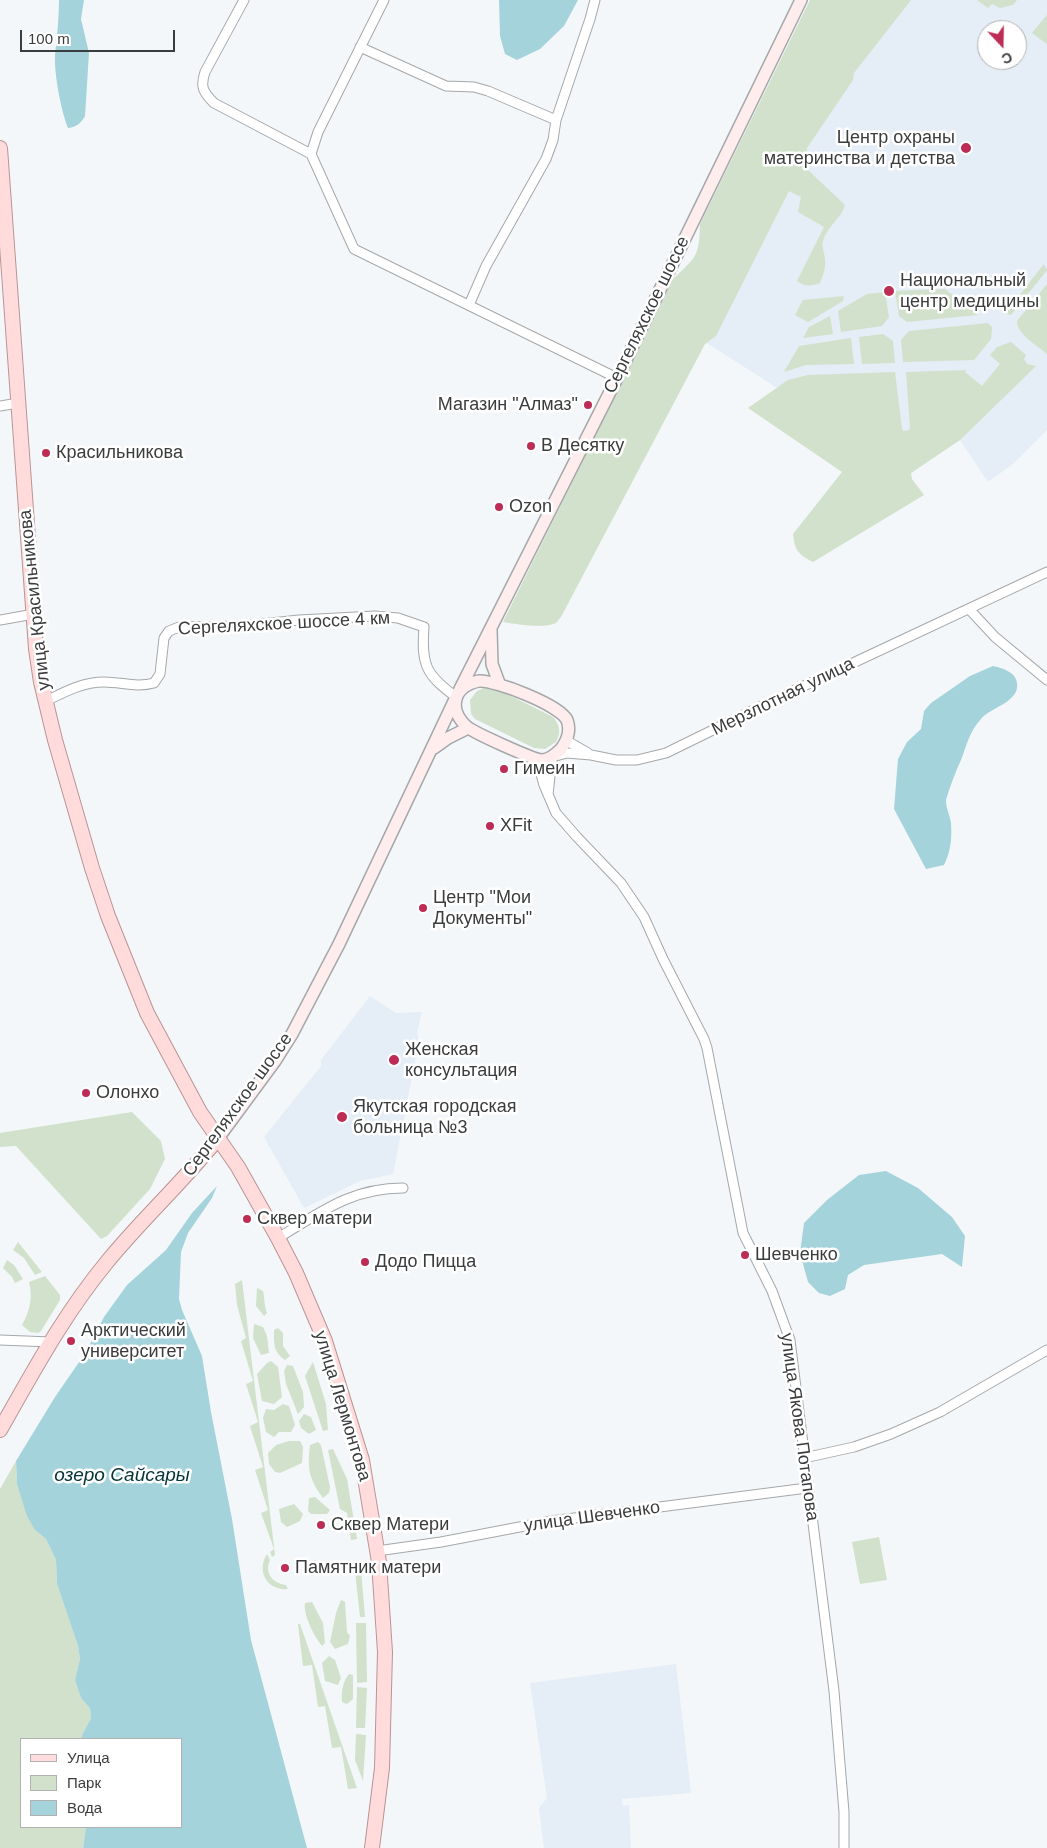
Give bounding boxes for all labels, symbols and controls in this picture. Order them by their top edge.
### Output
scale bar [22,20,178,52]
north arrow [977,20,1027,70]
text: 100 m [28,30,70,47]
text: С [999,49,1015,67]
place label: Центр охраны материнства и детства [764,127,955,170]
marker: Центр охраны материнства и детства [959,141,973,155]
street label: Сергеляхское шоссе [600,233,694,397]
place label: Национальный центр медицины [900,270,1039,312]
marker: Национальный центр медицины [882,284,896,298]
place label: Магазин "Алмаз" [438,394,578,416]
marker: Магазин "Алмаз" [582,399,594,411]
place label: В Десятку [541,435,624,457]
marker: В Десятку [525,440,537,452]
place label: Красильникова [56,442,183,464]
marker: Красильникова [40,447,52,459]
place label: Ozon [509,496,552,518]
marker: Ozon [493,501,505,513]
street label: улица Красильникова [15,509,55,691]
street label: Сергеляхское шоссе 4 км [177,608,391,640]
street label: Мерзлотная улица [708,653,858,741]
place label: Гимеин [514,758,575,780]
marker: Гимеин [498,763,510,775]
place label: XFit [500,815,532,837]
marker: XFit [484,820,496,832]
place label: Центр "Мои Документы" [433,887,532,930]
marker: Центр "Мои Документы" [417,902,429,914]
street label: Сергеляхское шоссе [179,1029,297,1181]
place label: Женская консультация [405,1039,517,1082]
marker: Женская консультация [387,1053,401,1067]
place label: Олонхо [96,1082,159,1104]
marker: Олонхо [80,1087,92,1099]
place label: Якутская городская больница №3 [353,1096,516,1138]
marker: Якутская городская больница №3 [335,1110,349,1124]
place label: Сквер матери [257,1208,372,1230]
marker: Сквер матери [241,1213,253,1225]
place label: Шевченко [755,1244,838,1266]
marker: Шевченко [739,1249,751,1261]
place label: Додо Пицца [375,1251,476,1273]
marker: Додо Пицца [359,1256,371,1268]
place label: Арктический университет [81,1320,186,1362]
street label: улица Лермонтова [309,1328,375,1484]
street label: улица Якова Потапова [775,1332,823,1522]
marker: Арктический университет [65,1335,77,1347]
water label: озеро Сайсары [54,1465,190,1487]
street label: улица Шевченко [523,1497,661,1537]
place label: Сквер Матери [331,1514,449,1536]
marker: Сквер Матери [315,1519,327,1531]
place label: Памятник матери [295,1557,441,1579]
marker: Памятник матери [279,1562,291,1574]
legend [20,1738,182,1828]
text: Улица [67,1749,110,1766]
text: Парк [67,1774,101,1791]
text: Вода [67,1799,102,1816]

